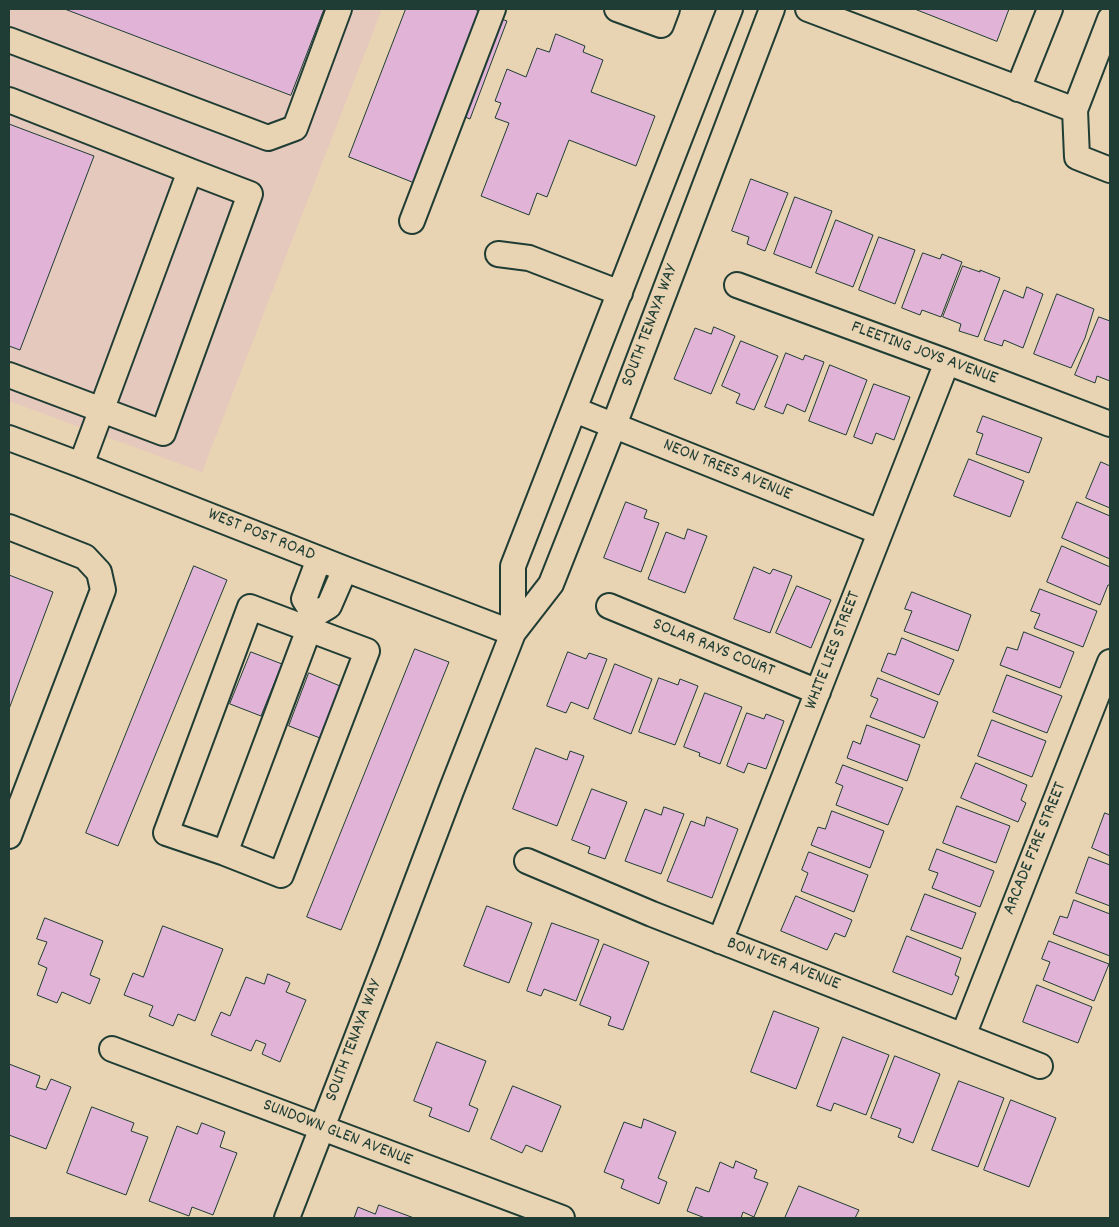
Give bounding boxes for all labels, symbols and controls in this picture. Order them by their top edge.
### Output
street label: SOUTH TENAYA WAY [618,262,684,390]
street label: FLEETING JOYS AVENUE [848,317,1000,391]
street label: NEON TREES AVENUE [659,435,795,507]
street label: WEST POST ROAD [204,505,318,567]
street label: WHITE LIES STREET [801,589,867,713]
street label: SOLAR RAYS COURT [649,615,777,683]
street label: ARCADE FIRE STREET [1000,780,1072,918]
street label: BON IVER AVENUE [723,933,843,997]
street label: SOUTH TENAYA WAY [322,977,388,1105]
street label: SUNDOWN GLEN AVENUE [259,1096,415,1172]

